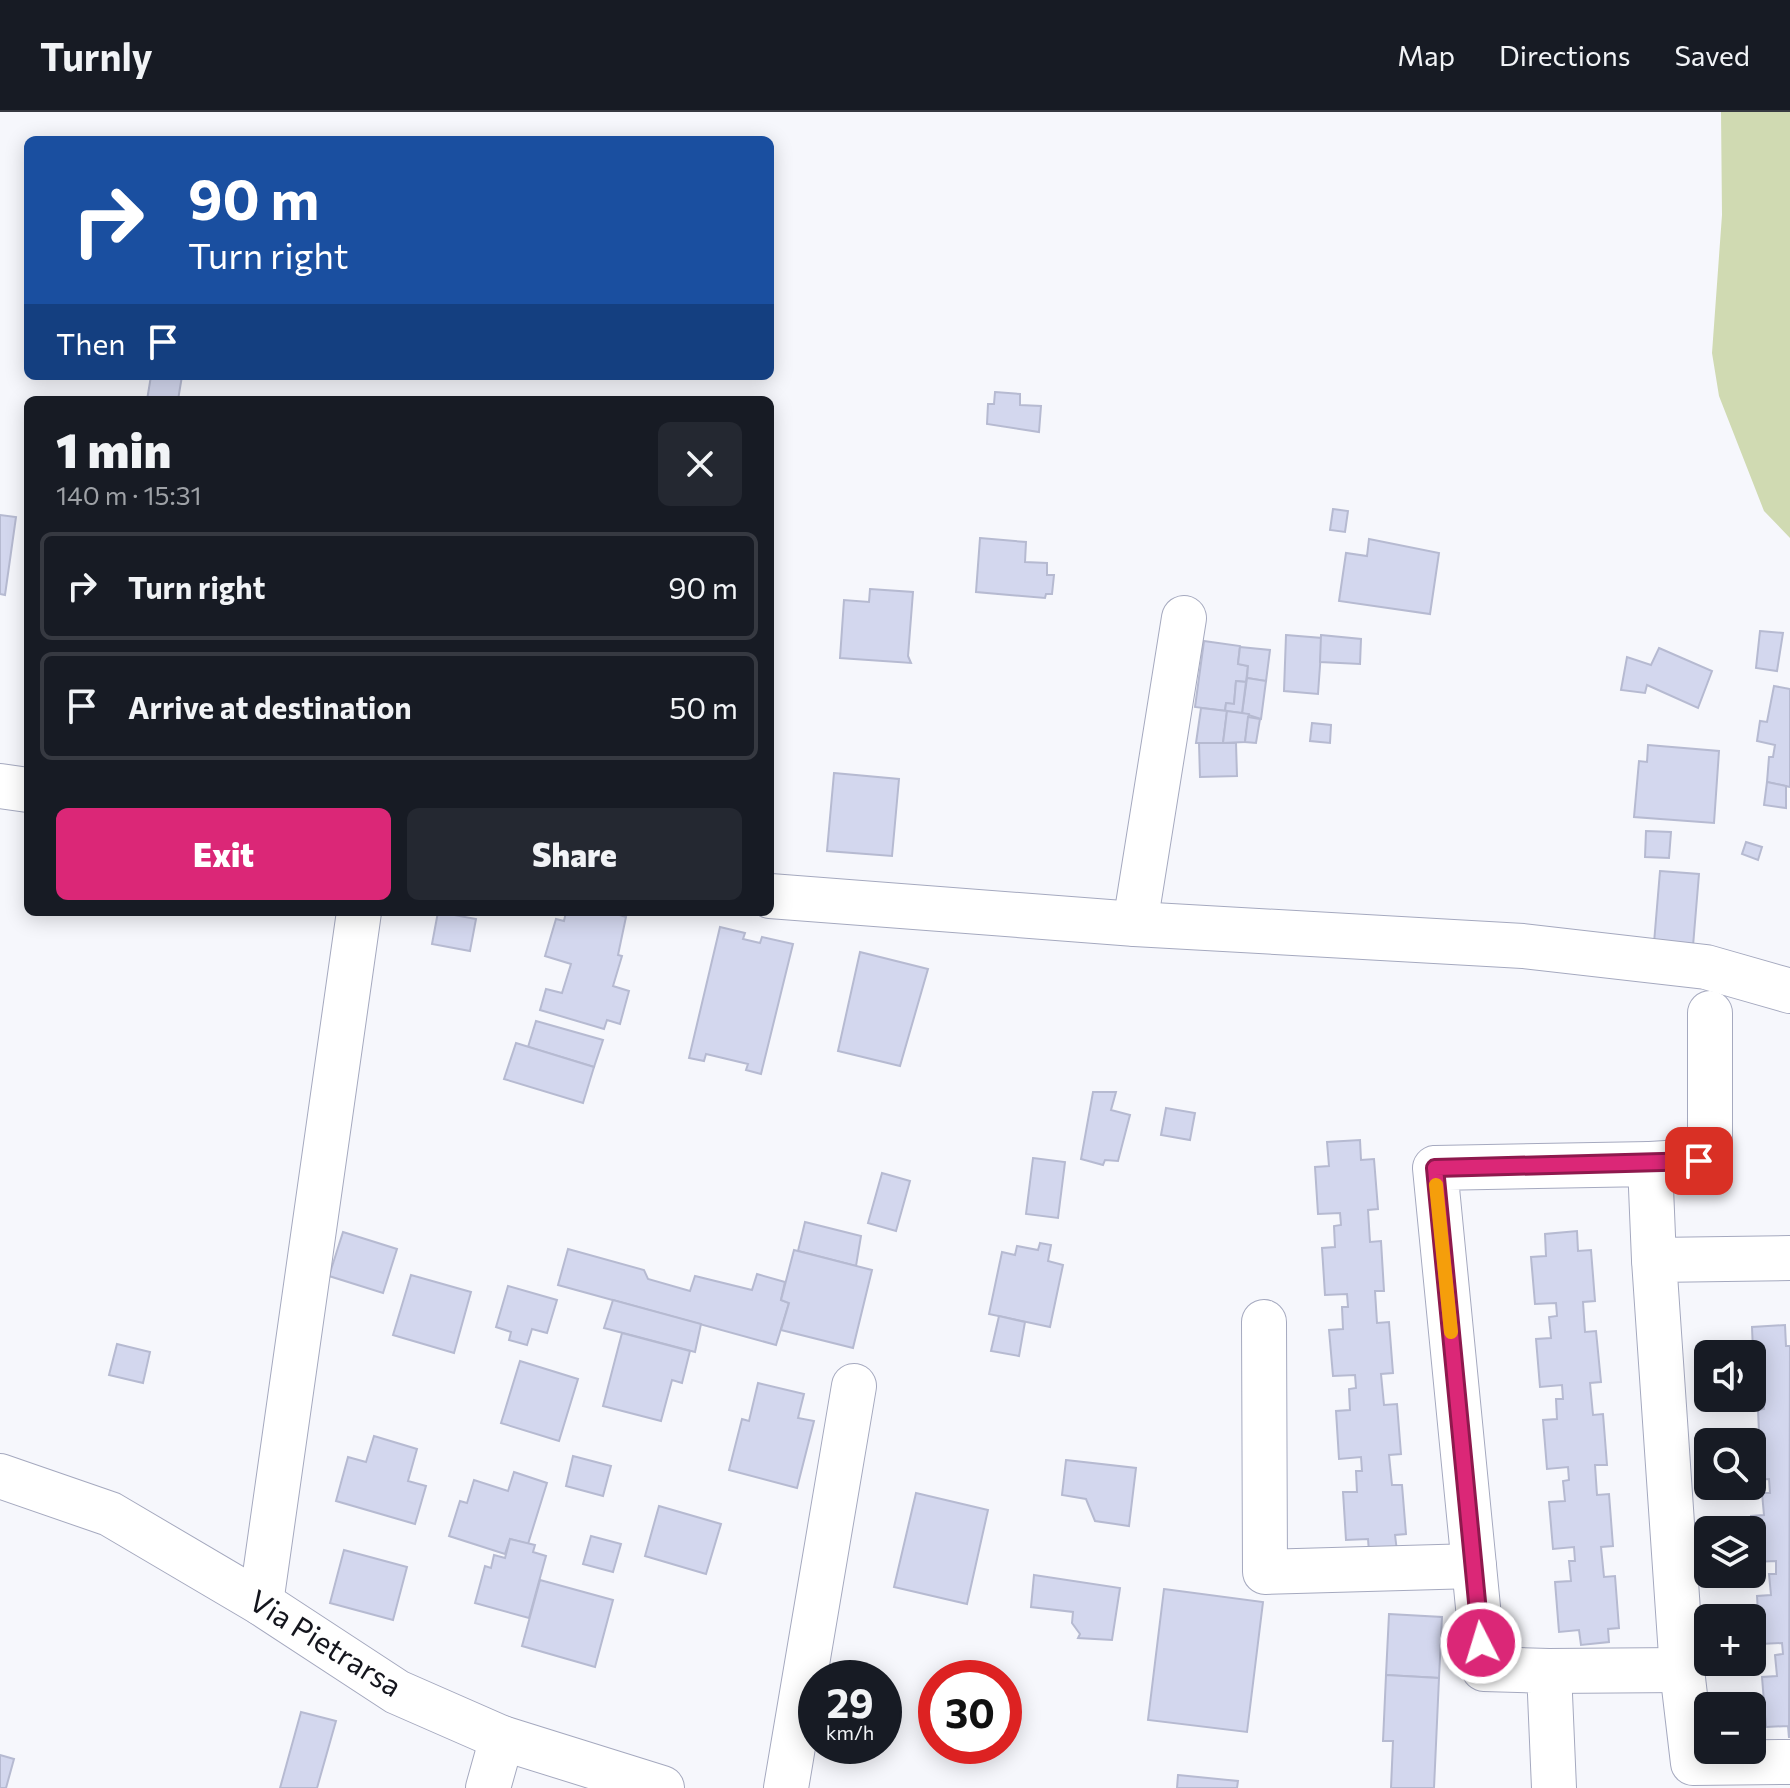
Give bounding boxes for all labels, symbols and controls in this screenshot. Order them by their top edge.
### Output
text: Turnly [40,32,153,79]
text: Map [1397,38,1455,72]
text: Directions [1499,38,1630,72]
text: Saved [1674,38,1750,72]
text: 90 m [188,163,319,232]
icon: right [56,168,160,272]
text: Turn right [188,232,349,276]
icon: arrive [141,320,185,364]
text: Then [56,324,125,361]
text: 1 min [56,419,171,478]
button: close [658,422,742,506]
text: 140 m · 15:31 [56,479,202,510]
icon: right [60,564,104,608]
text: Turn right [128,568,265,605]
text: 90 m [668,568,738,605]
icon: arrive [60,684,104,728]
text: Arrive at destination [128,688,412,725]
text: 50 m [669,688,738,725]
button: Exit [56,808,391,900]
button: Share [407,808,742,900]
pin [1665,1127,1733,1195]
icon: arrive [1677,1139,1721,1183]
map controls [1694,1340,1766,1764]
button: sound [1694,1340,1766,1412]
button: search [1694,1428,1766,1500]
button: layers [1694,1516,1766,1588]
street label: Via Pietrarsa [243,1581,409,1703]
position arrow [1439,1601,1523,1685]
button: + [1694,1604,1766,1676]
speed limit sign: 30 [918,1660,1022,1764]
text: 29 [826,1677,874,1726]
button: − [1694,1692,1766,1764]
text: km/h [826,1720,874,1744]

